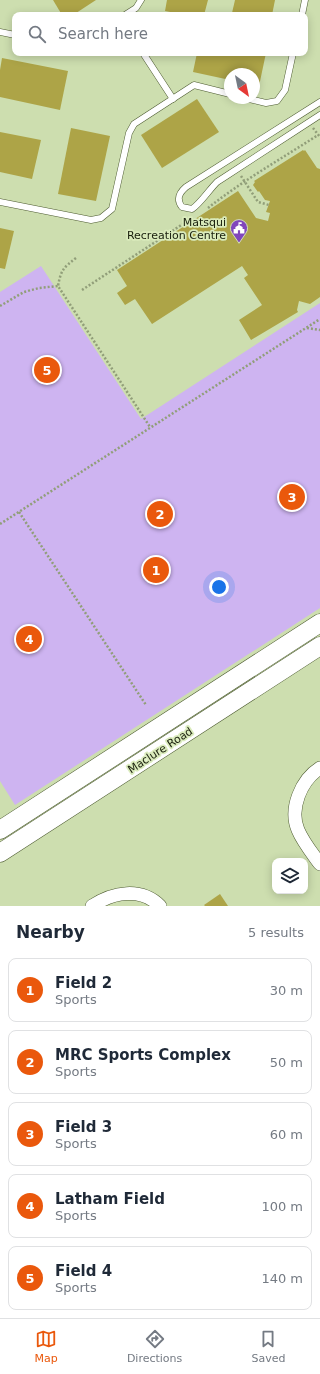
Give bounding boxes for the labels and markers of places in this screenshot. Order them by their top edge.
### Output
place label: Matsqui Recreation Centre [127,216,226,242]
public building icon: Matsqui Recreation Centre [229,218,249,243]
pin: 5 [34,355,60,385]
pin: 3 [279,482,305,512]
pin: 2 [147,499,173,529]
pin: 1 [143,555,169,585]
pin: 4 [16,624,42,654]

